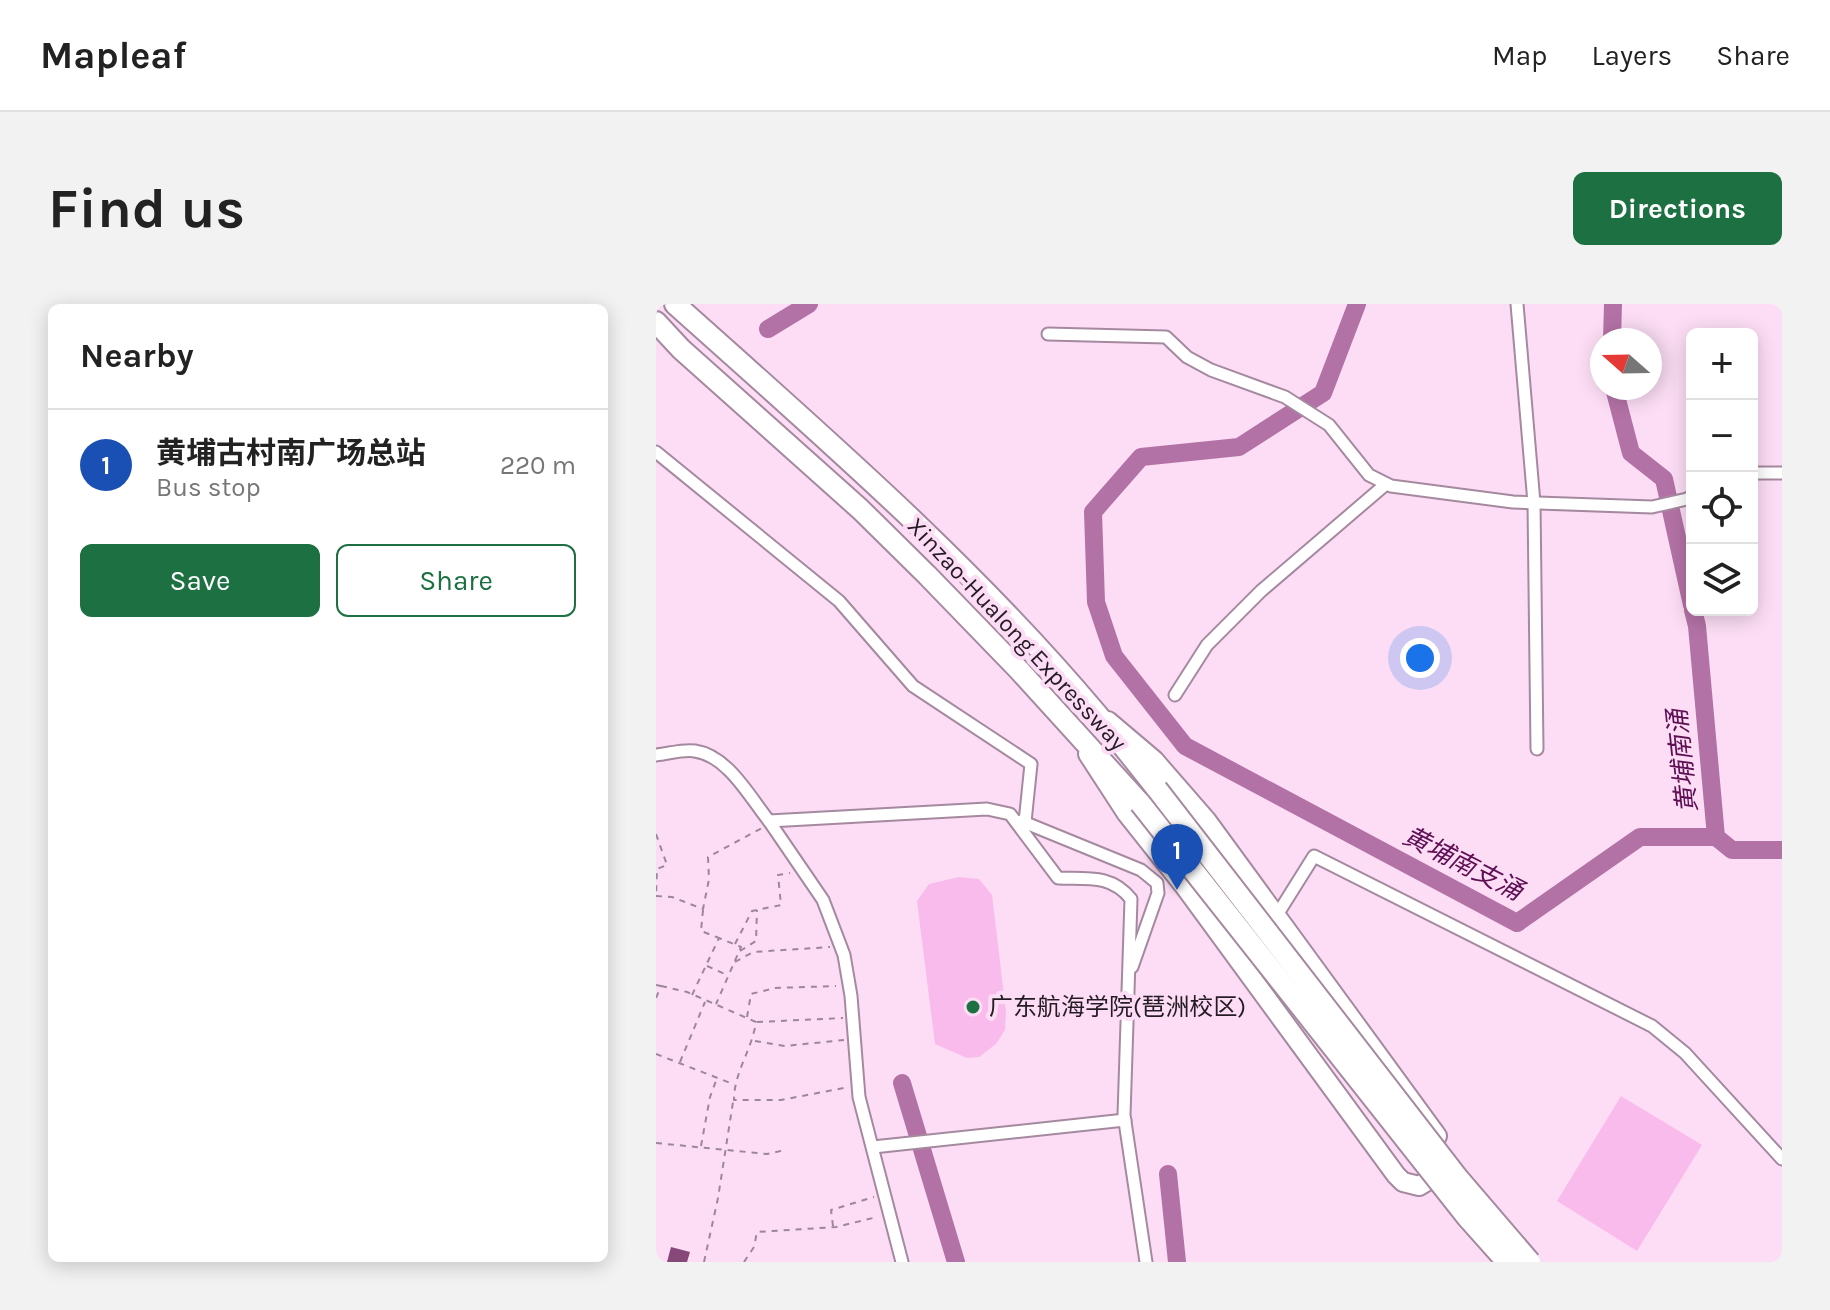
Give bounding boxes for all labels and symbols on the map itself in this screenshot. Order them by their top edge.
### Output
north arrow [1590,328,1662,400]
street label: Xinzao-Hualong Expressway [902,512,1132,756]
your location [1400,638,1440,678]
water label: 黄埔南涌 [1661,705,1703,814]
water label: 黄埔南支涌 [1398,820,1530,908]
pin: 1 [1151,824,1203,890]
place label: 广东航海学院(琶洲校区) [989,993,1246,1021]
marker: 广东航海学院(琶洲校区) [964,998,982,1016]

